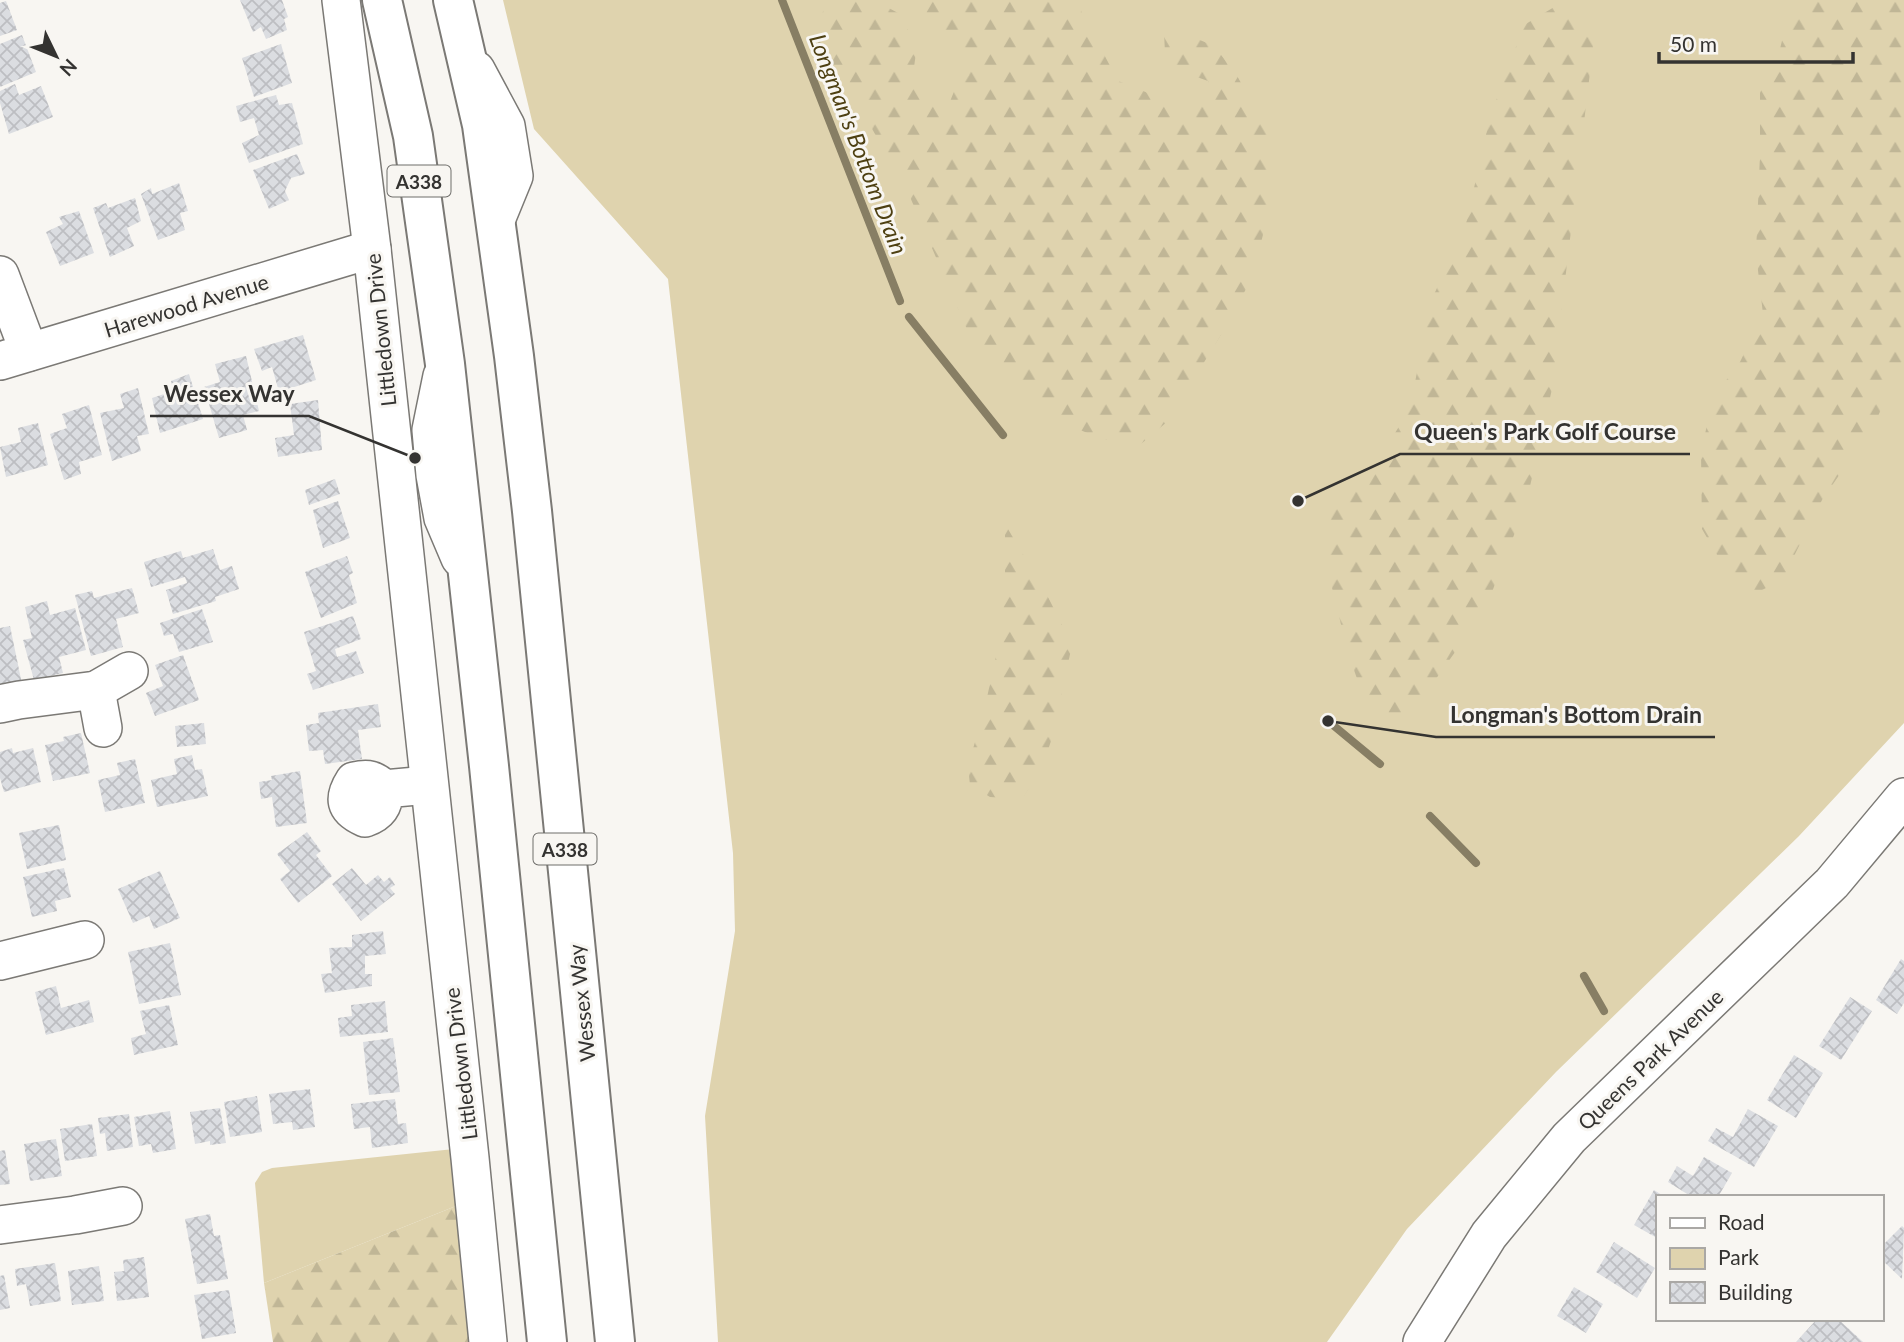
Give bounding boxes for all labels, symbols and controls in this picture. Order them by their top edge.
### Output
north arrow [21,21,91,91]
scale bar [1659,21,1853,65]
water label: Longman's Bottom Drain [804,30,914,258]
text: 50 m [1670,31,1717,56]
text: N [55,55,82,81]
road number: A338 [388,166,450,196]
street label: Littledown Drive [360,252,400,408]
street label: Harewood Avenue [101,268,271,342]
callout: Wessex Way [150,372,309,416]
text: Wessex Way [163,379,295,407]
callout: Queen's Park Golf Course [1400,410,1690,454]
text: Queen's Park Golf Course [1414,417,1676,445]
callout: Longman's Bottom Drain [1436,693,1715,737]
text: Longman's Bottom Drain [1450,700,1702,728]
road number: A338 [534,834,596,864]
street label: Wessex Way [562,943,600,1063]
street label: Queens Park Avenue [1572,983,1728,1135]
street label: Littledown Drive [438,986,482,1142]
legend [1656,1195,1883,1321]
text: Road [1718,1209,1765,1234]
text: Park [1718,1244,1759,1269]
text: Building [1718,1279,1793,1304]

